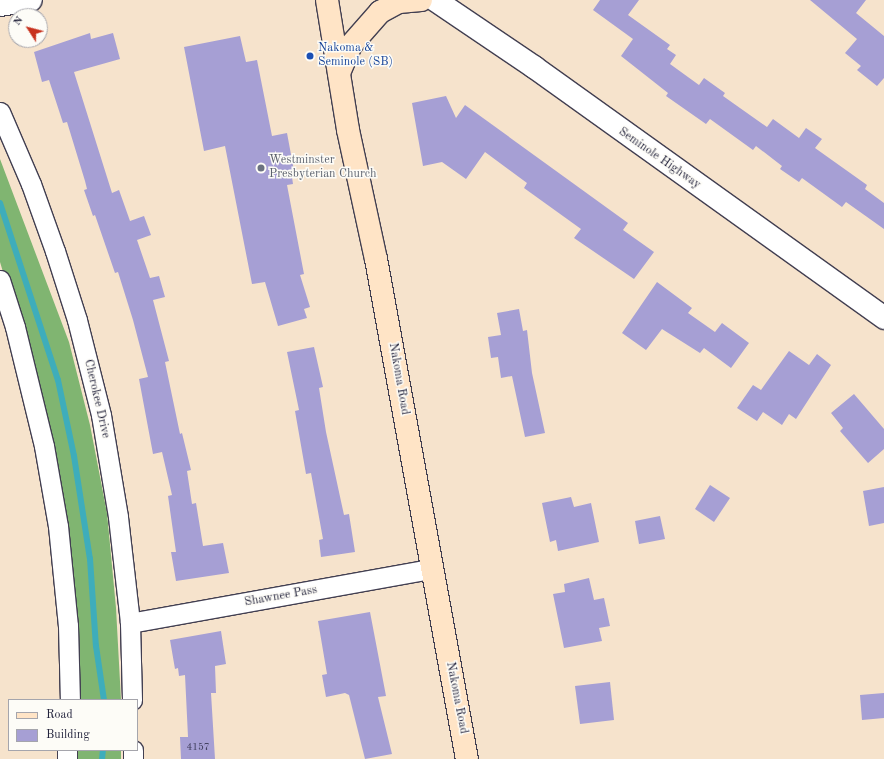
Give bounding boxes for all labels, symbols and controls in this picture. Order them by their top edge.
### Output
north arrow [8,8,48,48]
text: N [12,15,26,28]
place label: Nakoma & Seminole (SB) [318,42,393,70]
marker: Nakoma & Seminole (SB) [305,51,315,61]
street label: Seminole Highway [615,125,703,193]
place label: Westminster Presbyterian Church [269,154,377,182]
marker: Westminster Presbyterian Church [256,163,266,173]
street label: Nakoma Road [385,342,411,416]
street label: Cherokee Drive [80,358,112,440]
street label: Shawnee Pass [243,584,319,610]
street label: Nakoma Road [442,661,470,735]
legend [8,699,138,751]
text: Road [46,709,73,721]
text: Building [46,729,90,741]
house number: 4157 [186,742,210,754]

